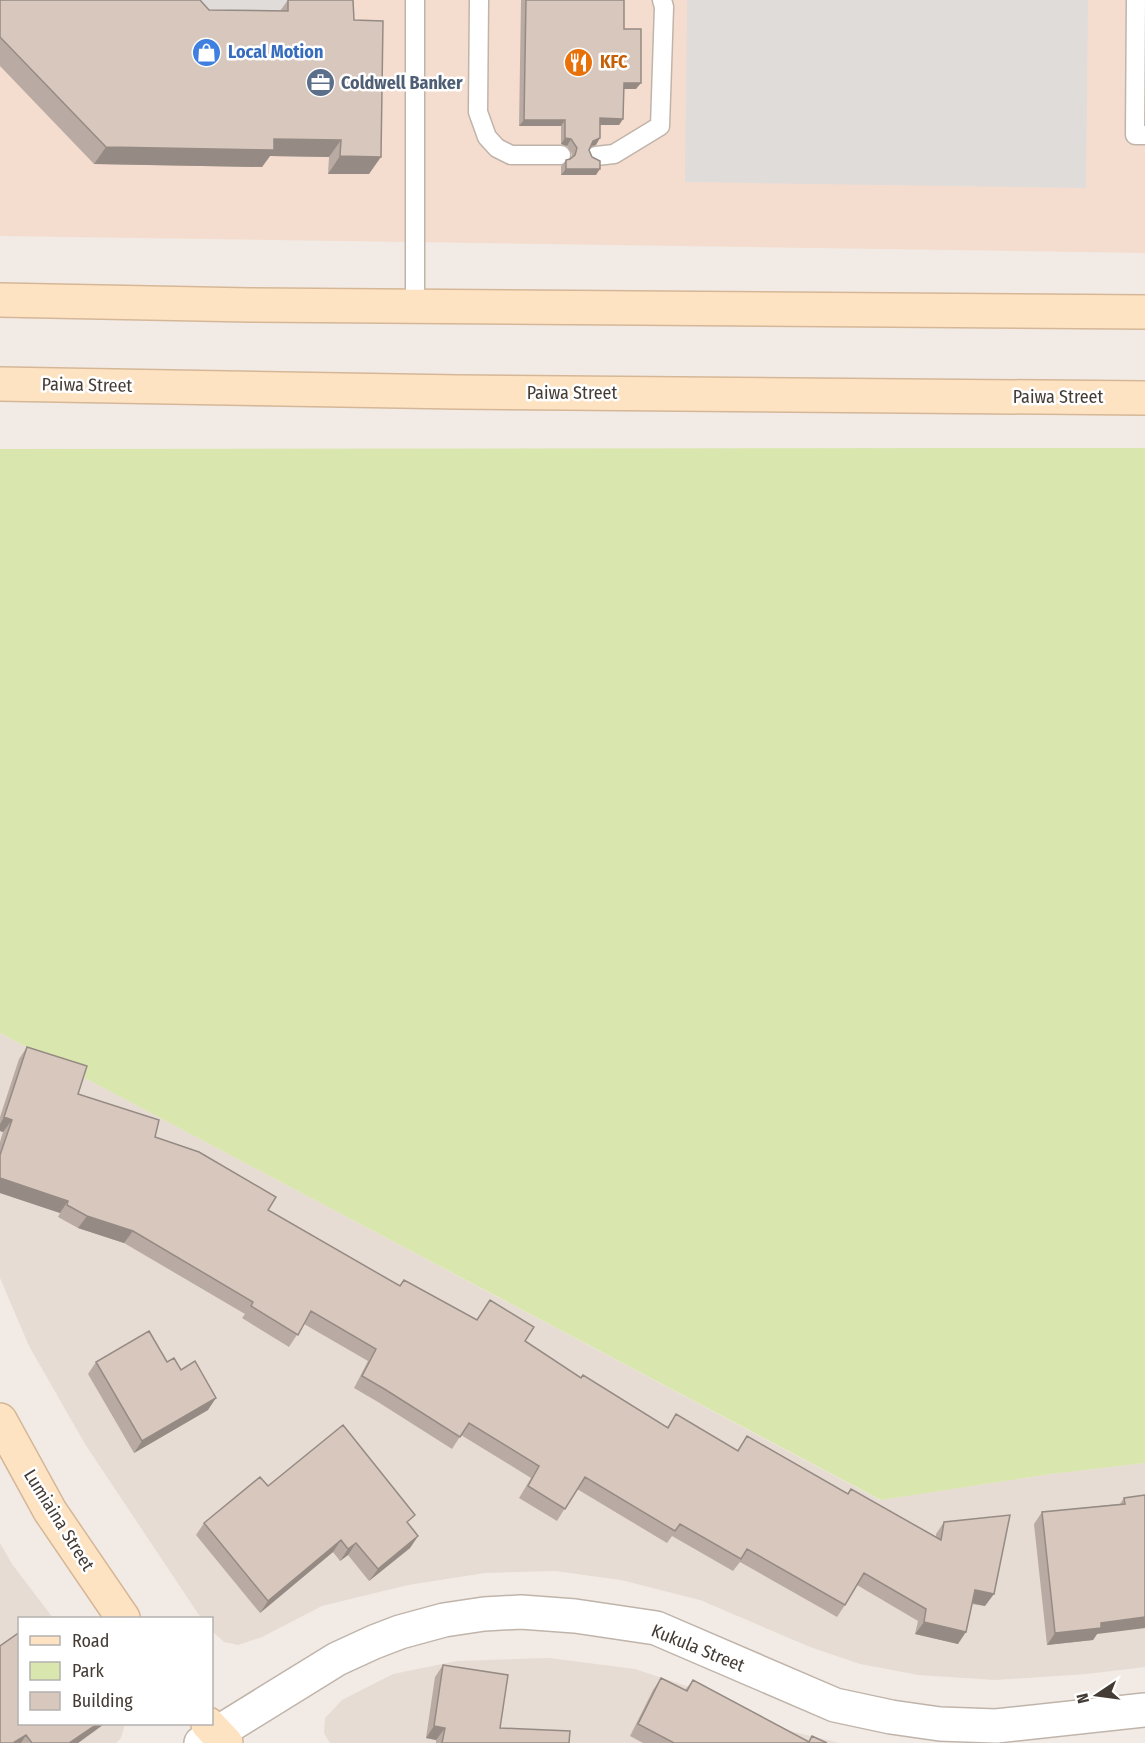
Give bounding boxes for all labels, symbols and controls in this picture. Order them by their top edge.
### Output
shop icon: Local Motion [191,36,223,68]
place label: Local Motion [228,41,323,63]
restaurant icon: KFC [563,46,595,78]
place label: KFC [600,51,628,73]
office icon: Coldwell Banker [304,67,336,99]
place label: Coldwell Banker [341,72,463,94]
street label: Paiwa Street [41,373,133,397]
street label: Paiwa Street [527,382,617,404]
street label: Paiwa Street [1013,386,1103,408]
street label: Lumiaina Street [19,1465,99,1575]
legend [18,1617,213,1725]
street label: Kukula Street [648,1619,748,1677]
text: Road [72,1630,109,1652]
text: Park [72,1660,105,1682]
north arrow [1067,1665,1127,1725]
text: Building [72,1690,133,1712]
text: N [1073,1691,1093,1705]

